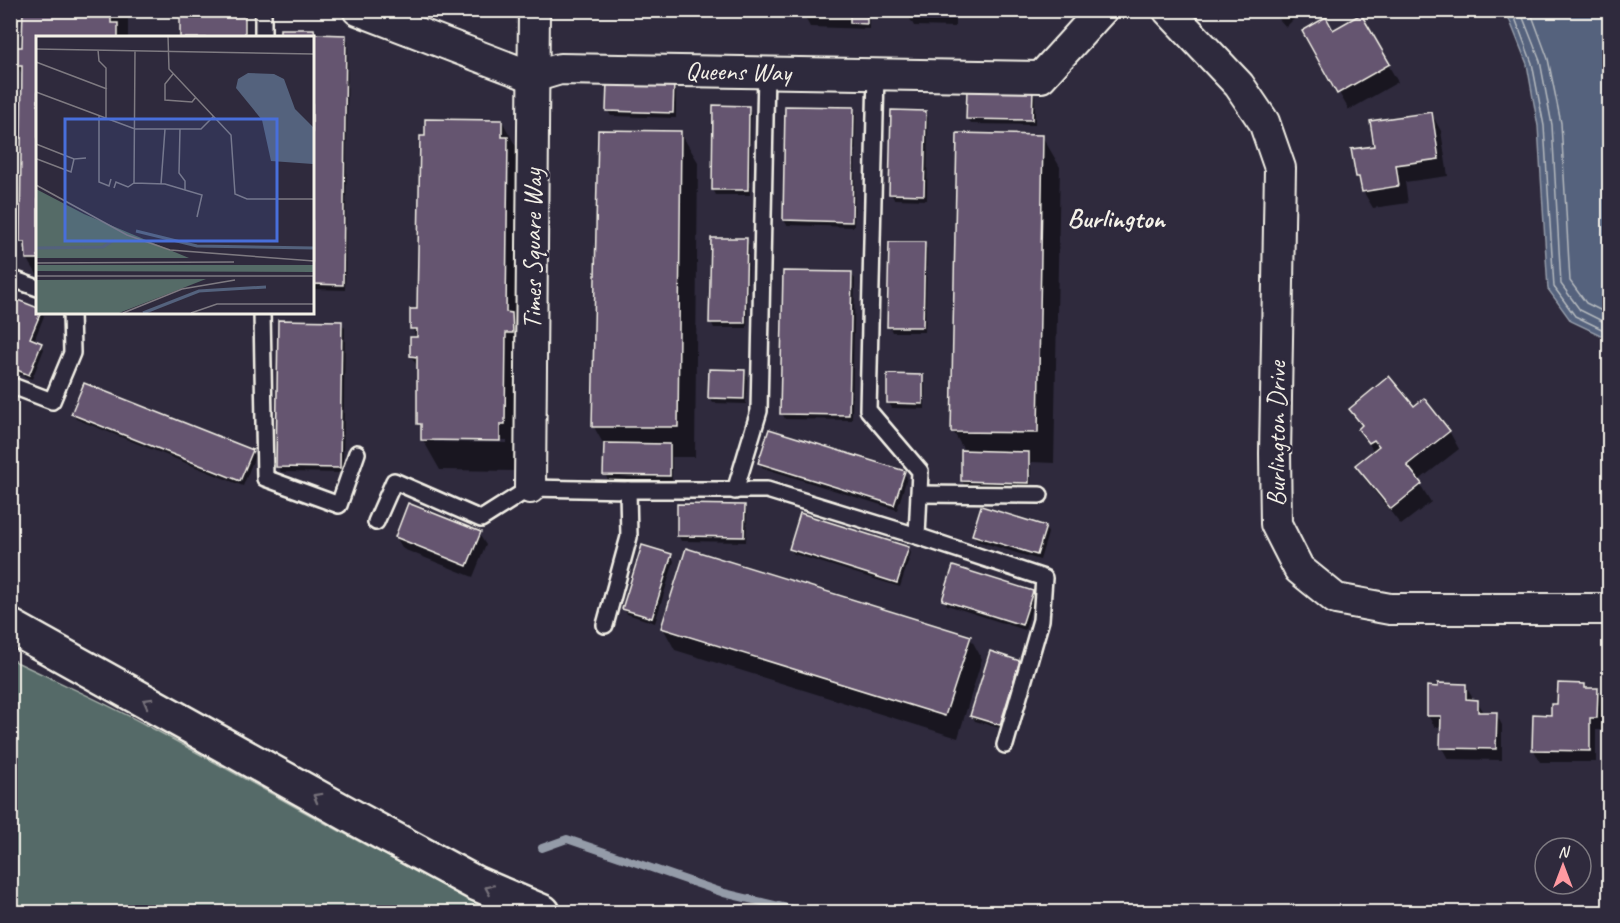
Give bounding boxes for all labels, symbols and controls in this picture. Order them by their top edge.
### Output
inset map [36,36,314,314]
street label: Queens Way [685,54,793,89]
street label: Times Square Way [516,167,549,329]
district label: Burlington [1067,201,1166,235]
street label: Burlington Drive [1260,360,1293,507]
one-way arrow [143,698,153,709]
one-way arrow [313,793,323,804]
north arrow [1533,836,1593,896]
text: N [1558,842,1571,862]
one-way arrow [485,884,496,896]

